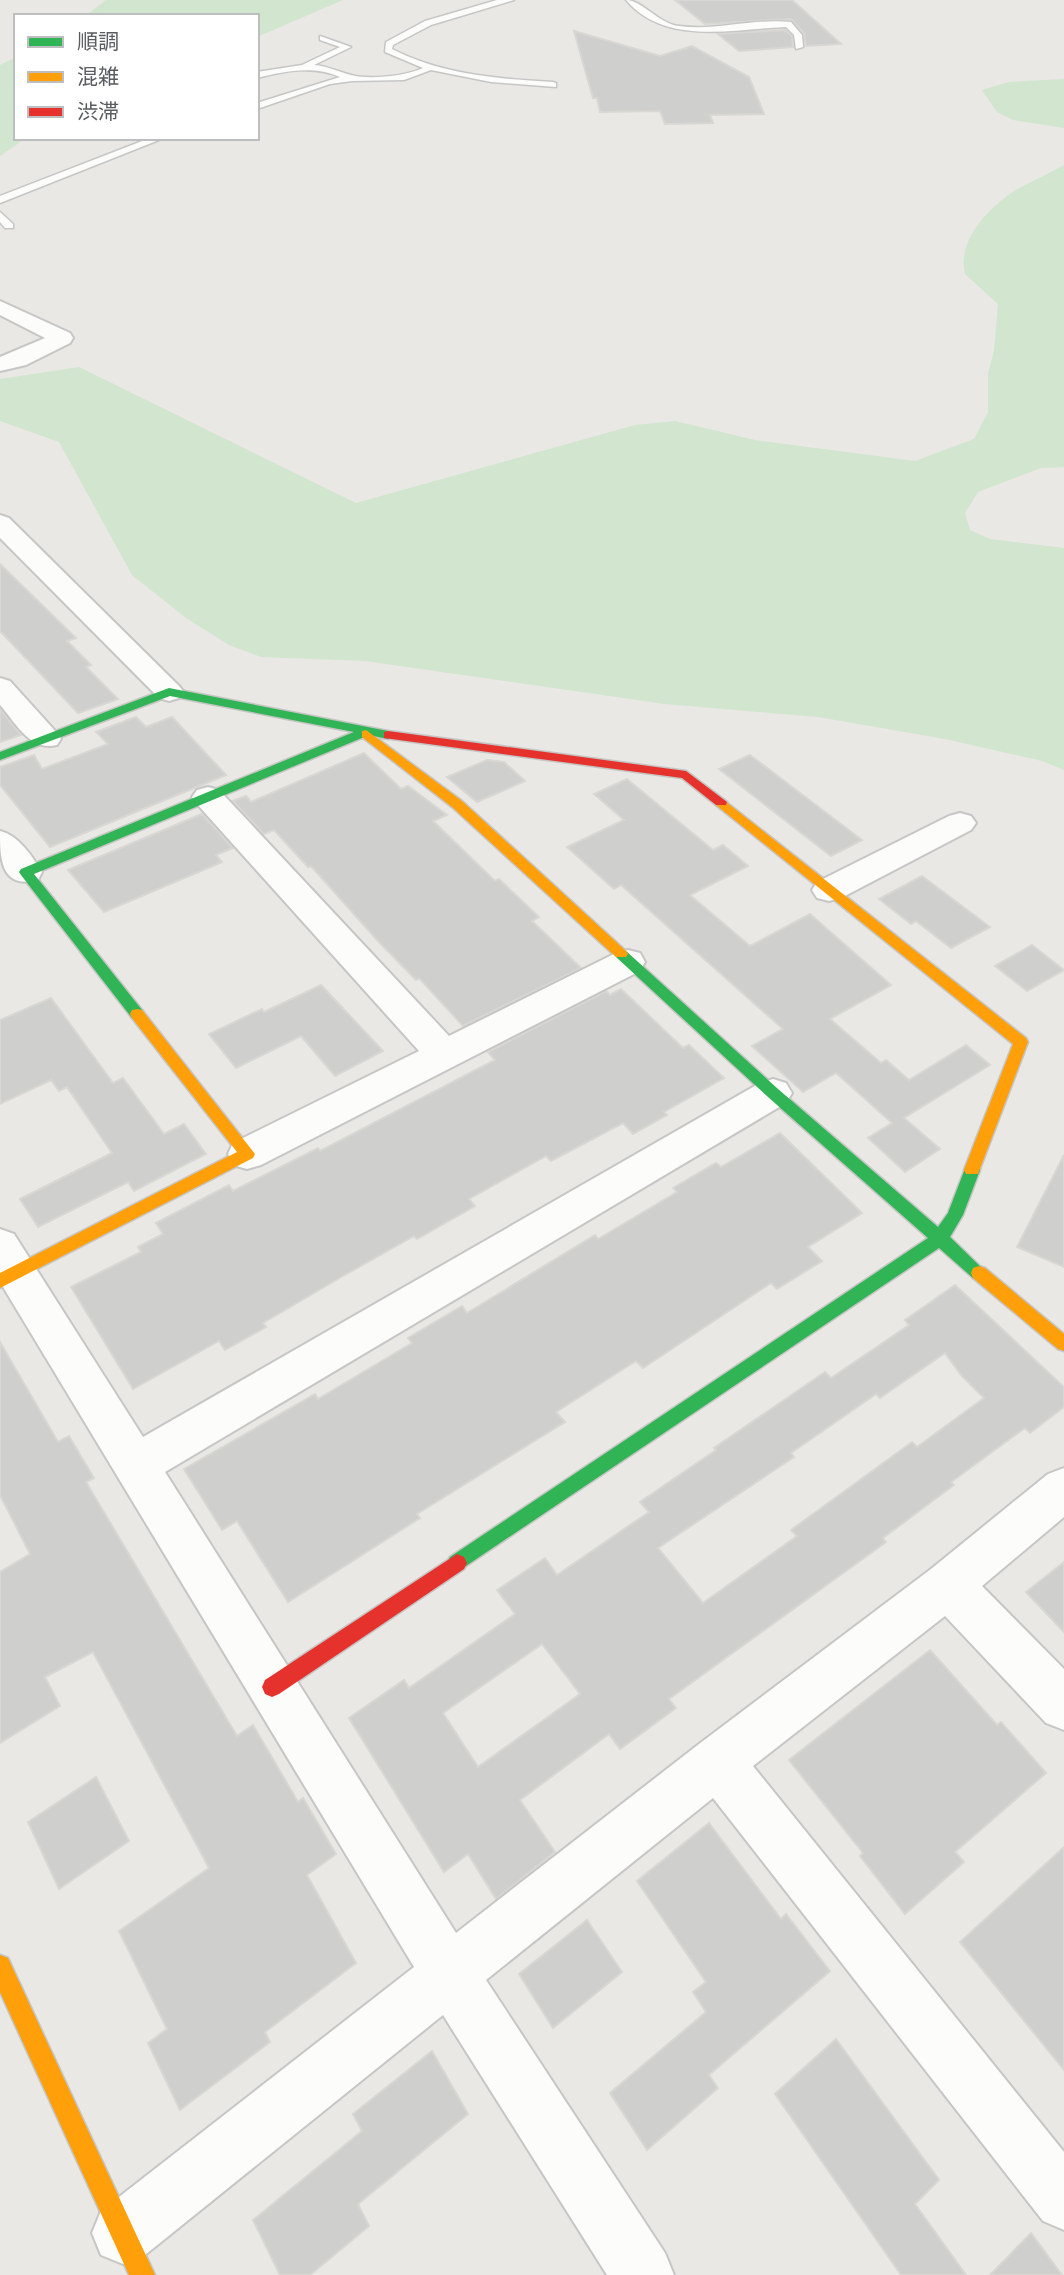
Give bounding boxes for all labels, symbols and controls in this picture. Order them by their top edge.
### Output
legend [14,14,259,140]
text: 順調 [77,28,119,53]
text: 混雑 [77,63,119,88]
text: 渋滞 [77,98,119,123]

